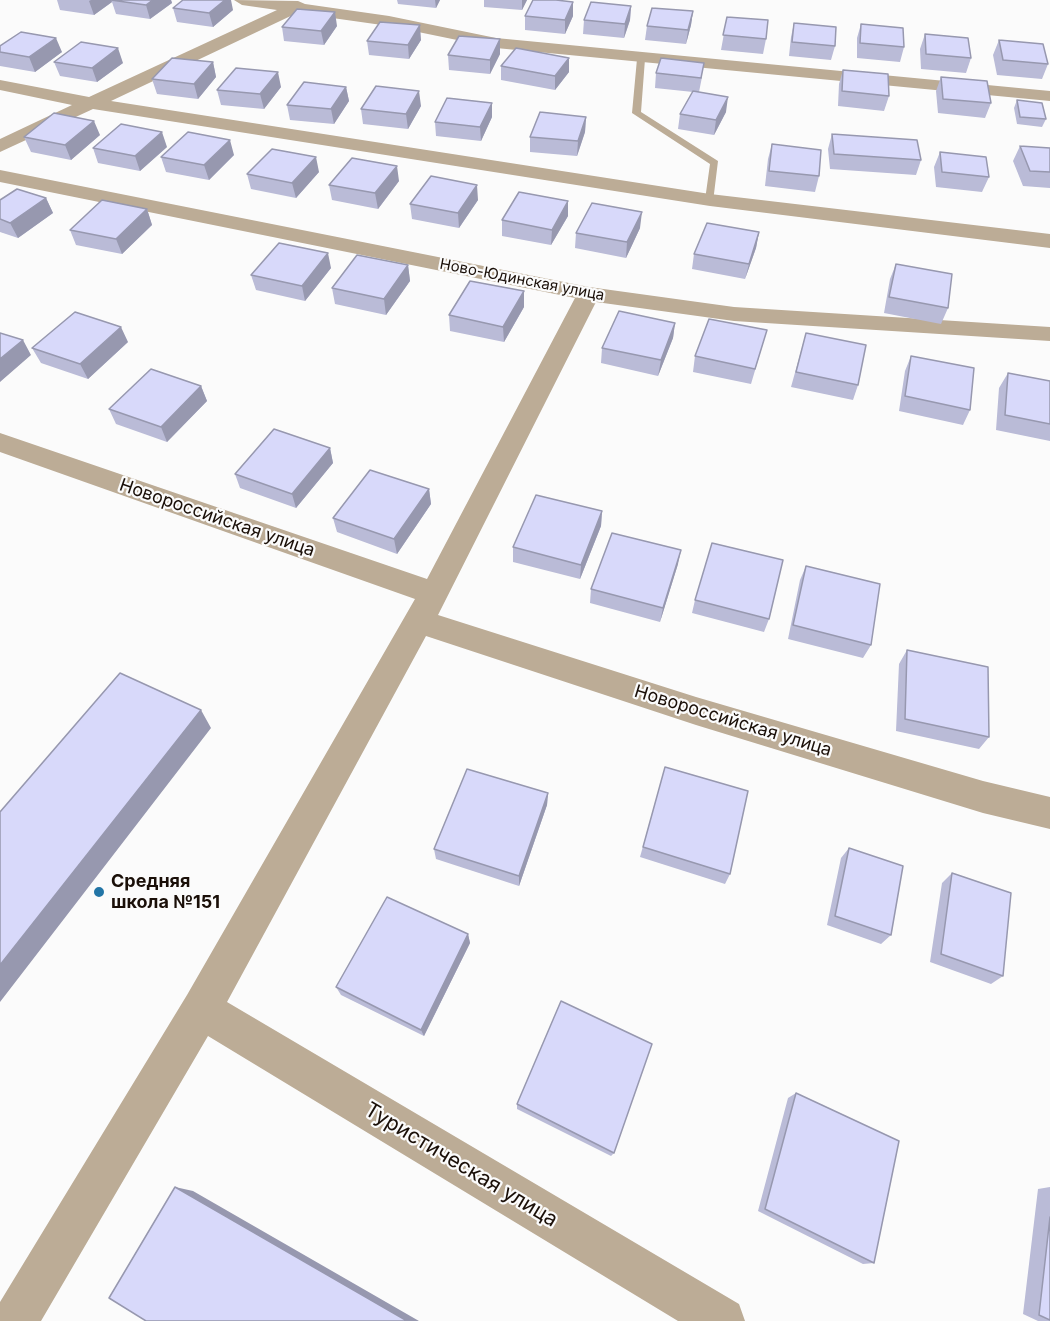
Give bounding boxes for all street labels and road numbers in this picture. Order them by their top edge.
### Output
street label: Ново-Юдинская улица [438,255,606,305]
street label: Новороссийская улица [117,474,317,562]
street label: Новороссийская улица [632,681,834,761]
street label: Туристическая улица [360,1097,562,1233]

